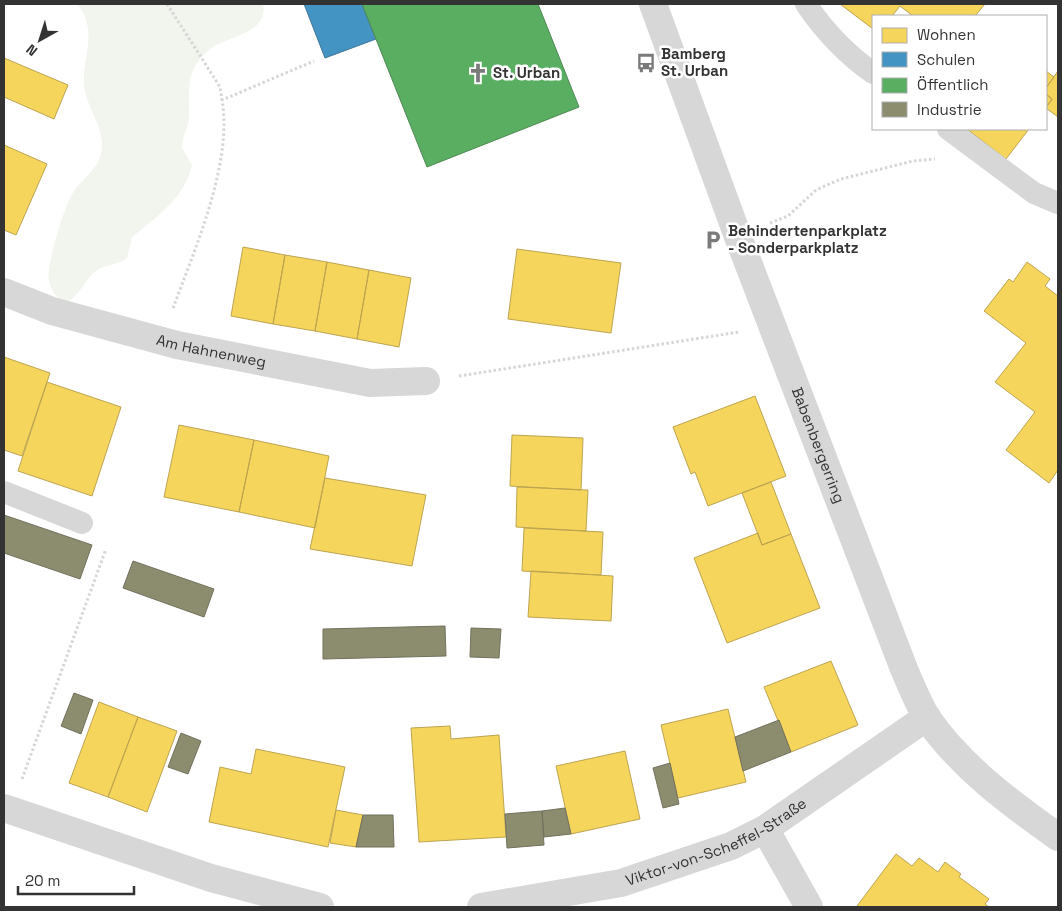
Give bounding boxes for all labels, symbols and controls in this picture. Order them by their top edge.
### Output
north arrow [15,15,65,65]
legend [872,15,1047,130]
text: Wohnen [917,25,976,44]
text: N [23,40,41,60]
place label: Bamberg St. Urban [661,44,728,80]
text: Schulen [917,50,975,69]
bus stop icon: Bamberg St. Urban [635,52,657,74]
church icon: St. Urban [467,62,489,84]
place label: St. Urban [493,63,560,82]
text: Öffentlich [917,75,988,94]
text: Industrie [917,100,982,119]
place label: Behindertenparkplatz - Sonderparkplatz [728,221,887,257]
parking icon: Behindertenparkplatz - Sonderparkplatz [702,229,724,251]
street label: Am Hahnenweg [154,330,268,371]
street label: Babenbergerring [788,384,849,506]
street label: Viktor-von-Scheffel-Straße [623,793,810,890]
scale bar [18,864,134,896]
text: 20 m [25,871,60,890]

